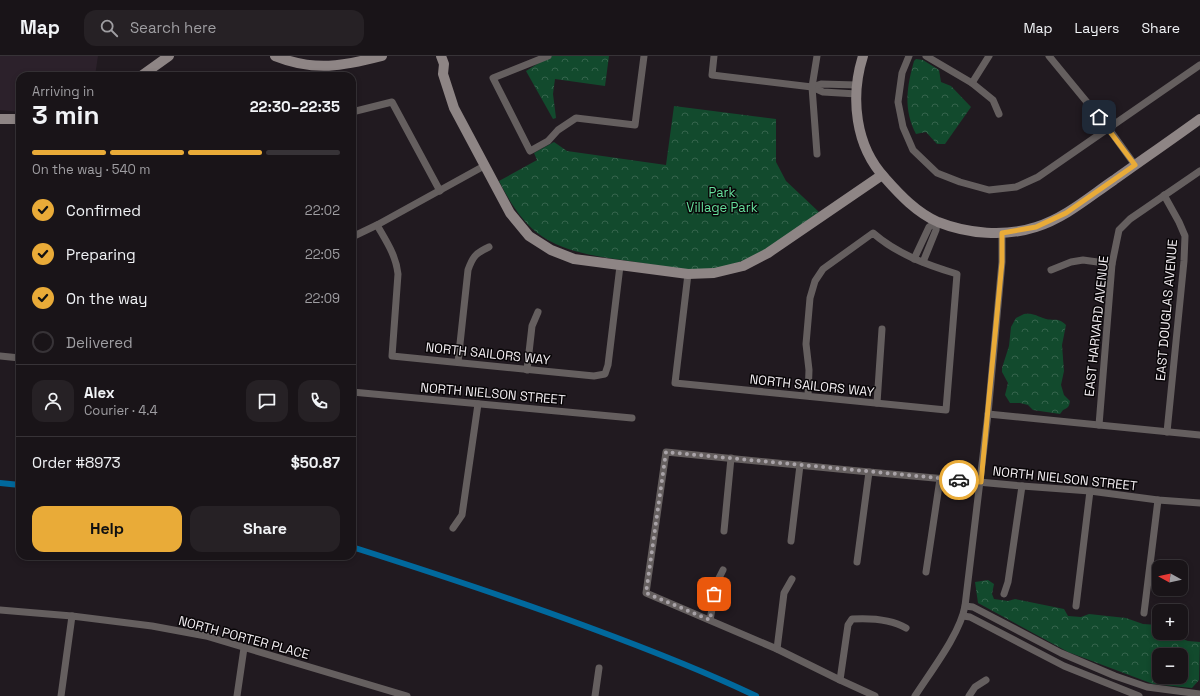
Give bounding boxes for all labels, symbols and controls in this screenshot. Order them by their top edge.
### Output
search box [84,10,364,46]
text: Map [20,15,60,40]
icon: search [98,17,120,39]
text: Search here [130,18,216,37]
text: Map [1023,19,1053,37]
text: Layers [1075,19,1119,37]
text: Share [1141,19,1180,37]
text: Arriving in [32,83,94,100]
text: 22:30–22:35 [250,97,340,116]
text: 3 min [32,98,100,132]
pin [1082,100,1116,134]
icon: home [1088,106,1110,128]
text: On the way · 540 m [32,161,150,178]
park label: Park Village Park [686,184,758,216]
icon: check [32,199,54,221]
text: Confirmed [66,201,141,220]
text: 22:02 [305,202,340,219]
street label: EAST DOUGLAS AVENUE [1152,239,1181,382]
icon: check [32,243,54,265]
text: Preparing [66,245,136,264]
text: 22:05 [305,246,340,263]
street label: EAST HARVARD AVENUE [1081,255,1112,397]
icon: check [32,287,54,309]
text: On the way [66,289,147,308]
text: 22:09 [305,290,340,307]
text: Delivered [66,333,133,352]
street label: NORTH SAILORS WAY [425,338,551,369]
street label: NORTH SAILORS WAY [749,370,875,401]
street label: NORTH NIELSON STREET [420,379,567,408]
button: person [32,380,74,422]
button: chat [246,380,288,422]
button: phone [298,380,340,422]
text: Alex [84,383,115,402]
text: Courier · 4.4 [84,402,158,419]
text: Order #8973 [32,453,121,472]
text: $50.87 [291,453,340,472]
courier [939,460,979,500]
street label: NORTH NIELSON STREET [992,462,1139,495]
icon: car [948,469,970,491]
button: Help [32,506,182,552]
button: Share [190,506,340,552]
north arrow [1152,560,1188,596]
map controls [1152,560,1188,684]
pin [697,577,731,611]
icon: bag [703,583,725,605]
button: + [1152,604,1188,640]
street label: NORTH PORTER PLACE [177,612,311,663]
button: − [1152,648,1188,684]

